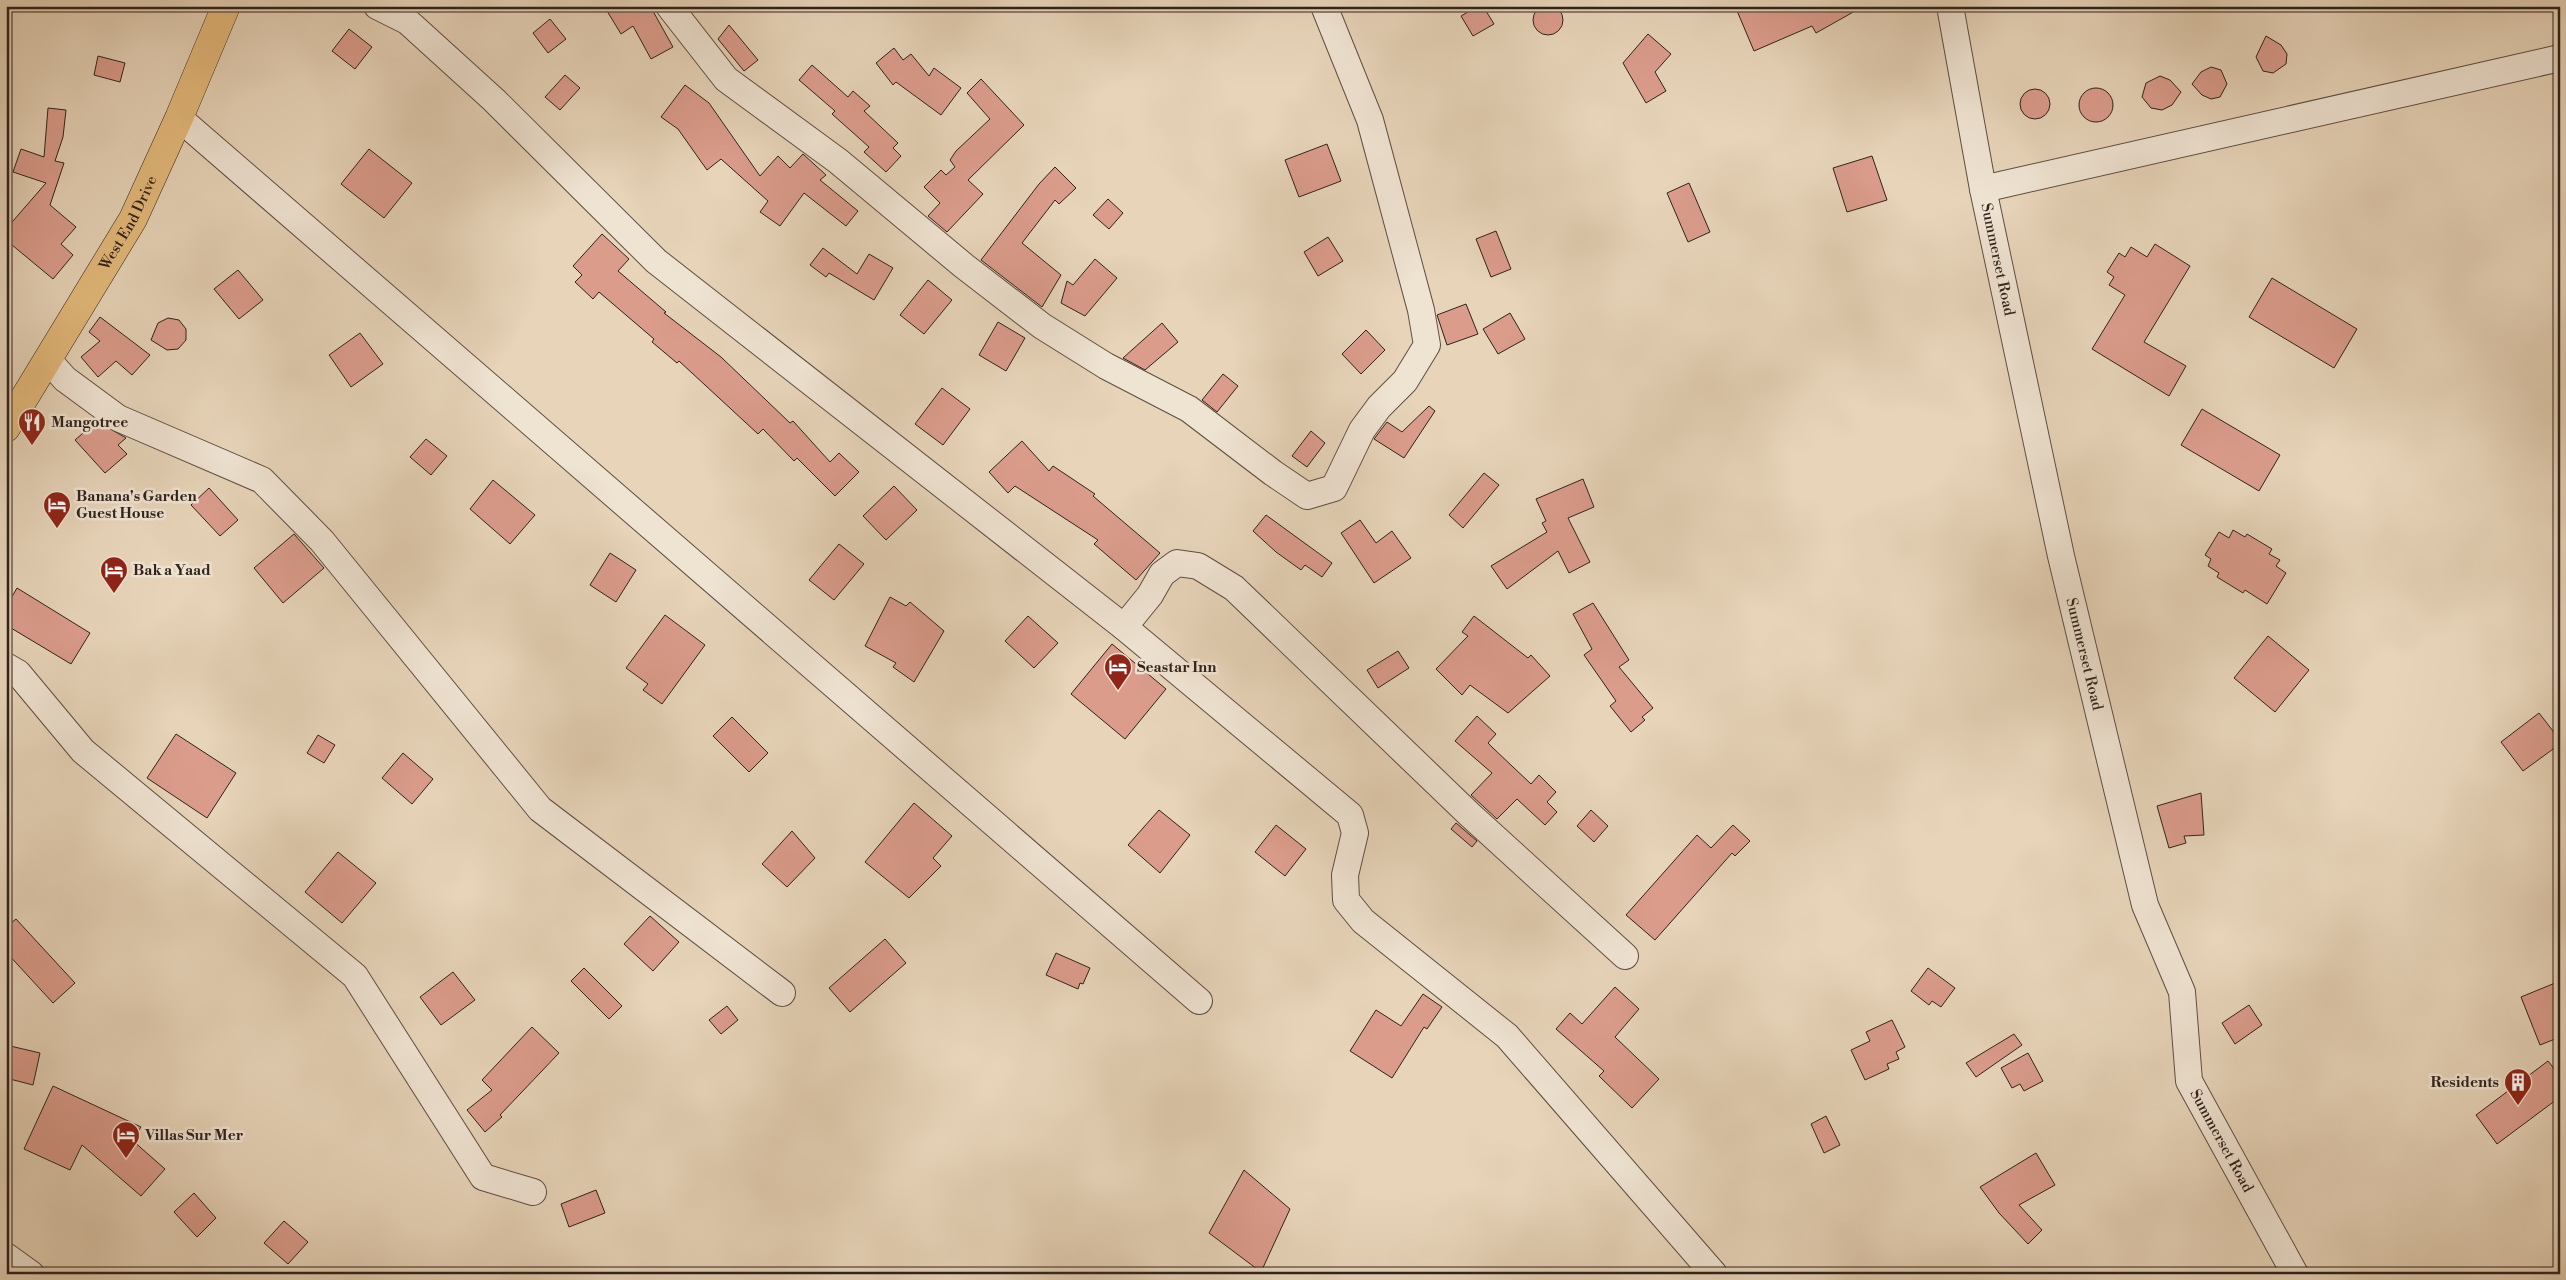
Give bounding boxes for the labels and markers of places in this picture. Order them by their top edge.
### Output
restaurant icon: Mangotree [17,407,47,446]
place label: Mangotree [51,413,128,432]
place label: Banana's Garden Guest House [76,487,198,523]
hotel icon: Banana's Garden Guest House [42,490,72,529]
hotel icon: Bak a Yaad [99,555,129,594]
place label: Bak a Yaad [133,561,211,580]
hotel icon: Seastar Inn [1103,652,1133,691]
place label: Seastar Inn [1137,658,1217,677]
building icon: Residents [2503,1067,2533,1106]
place label: Residents [2430,1073,2499,1092]
hotel icon: Villas Sur Mer [111,1120,141,1159]
place label: Villas Sur Mer [144,1126,244,1145]

